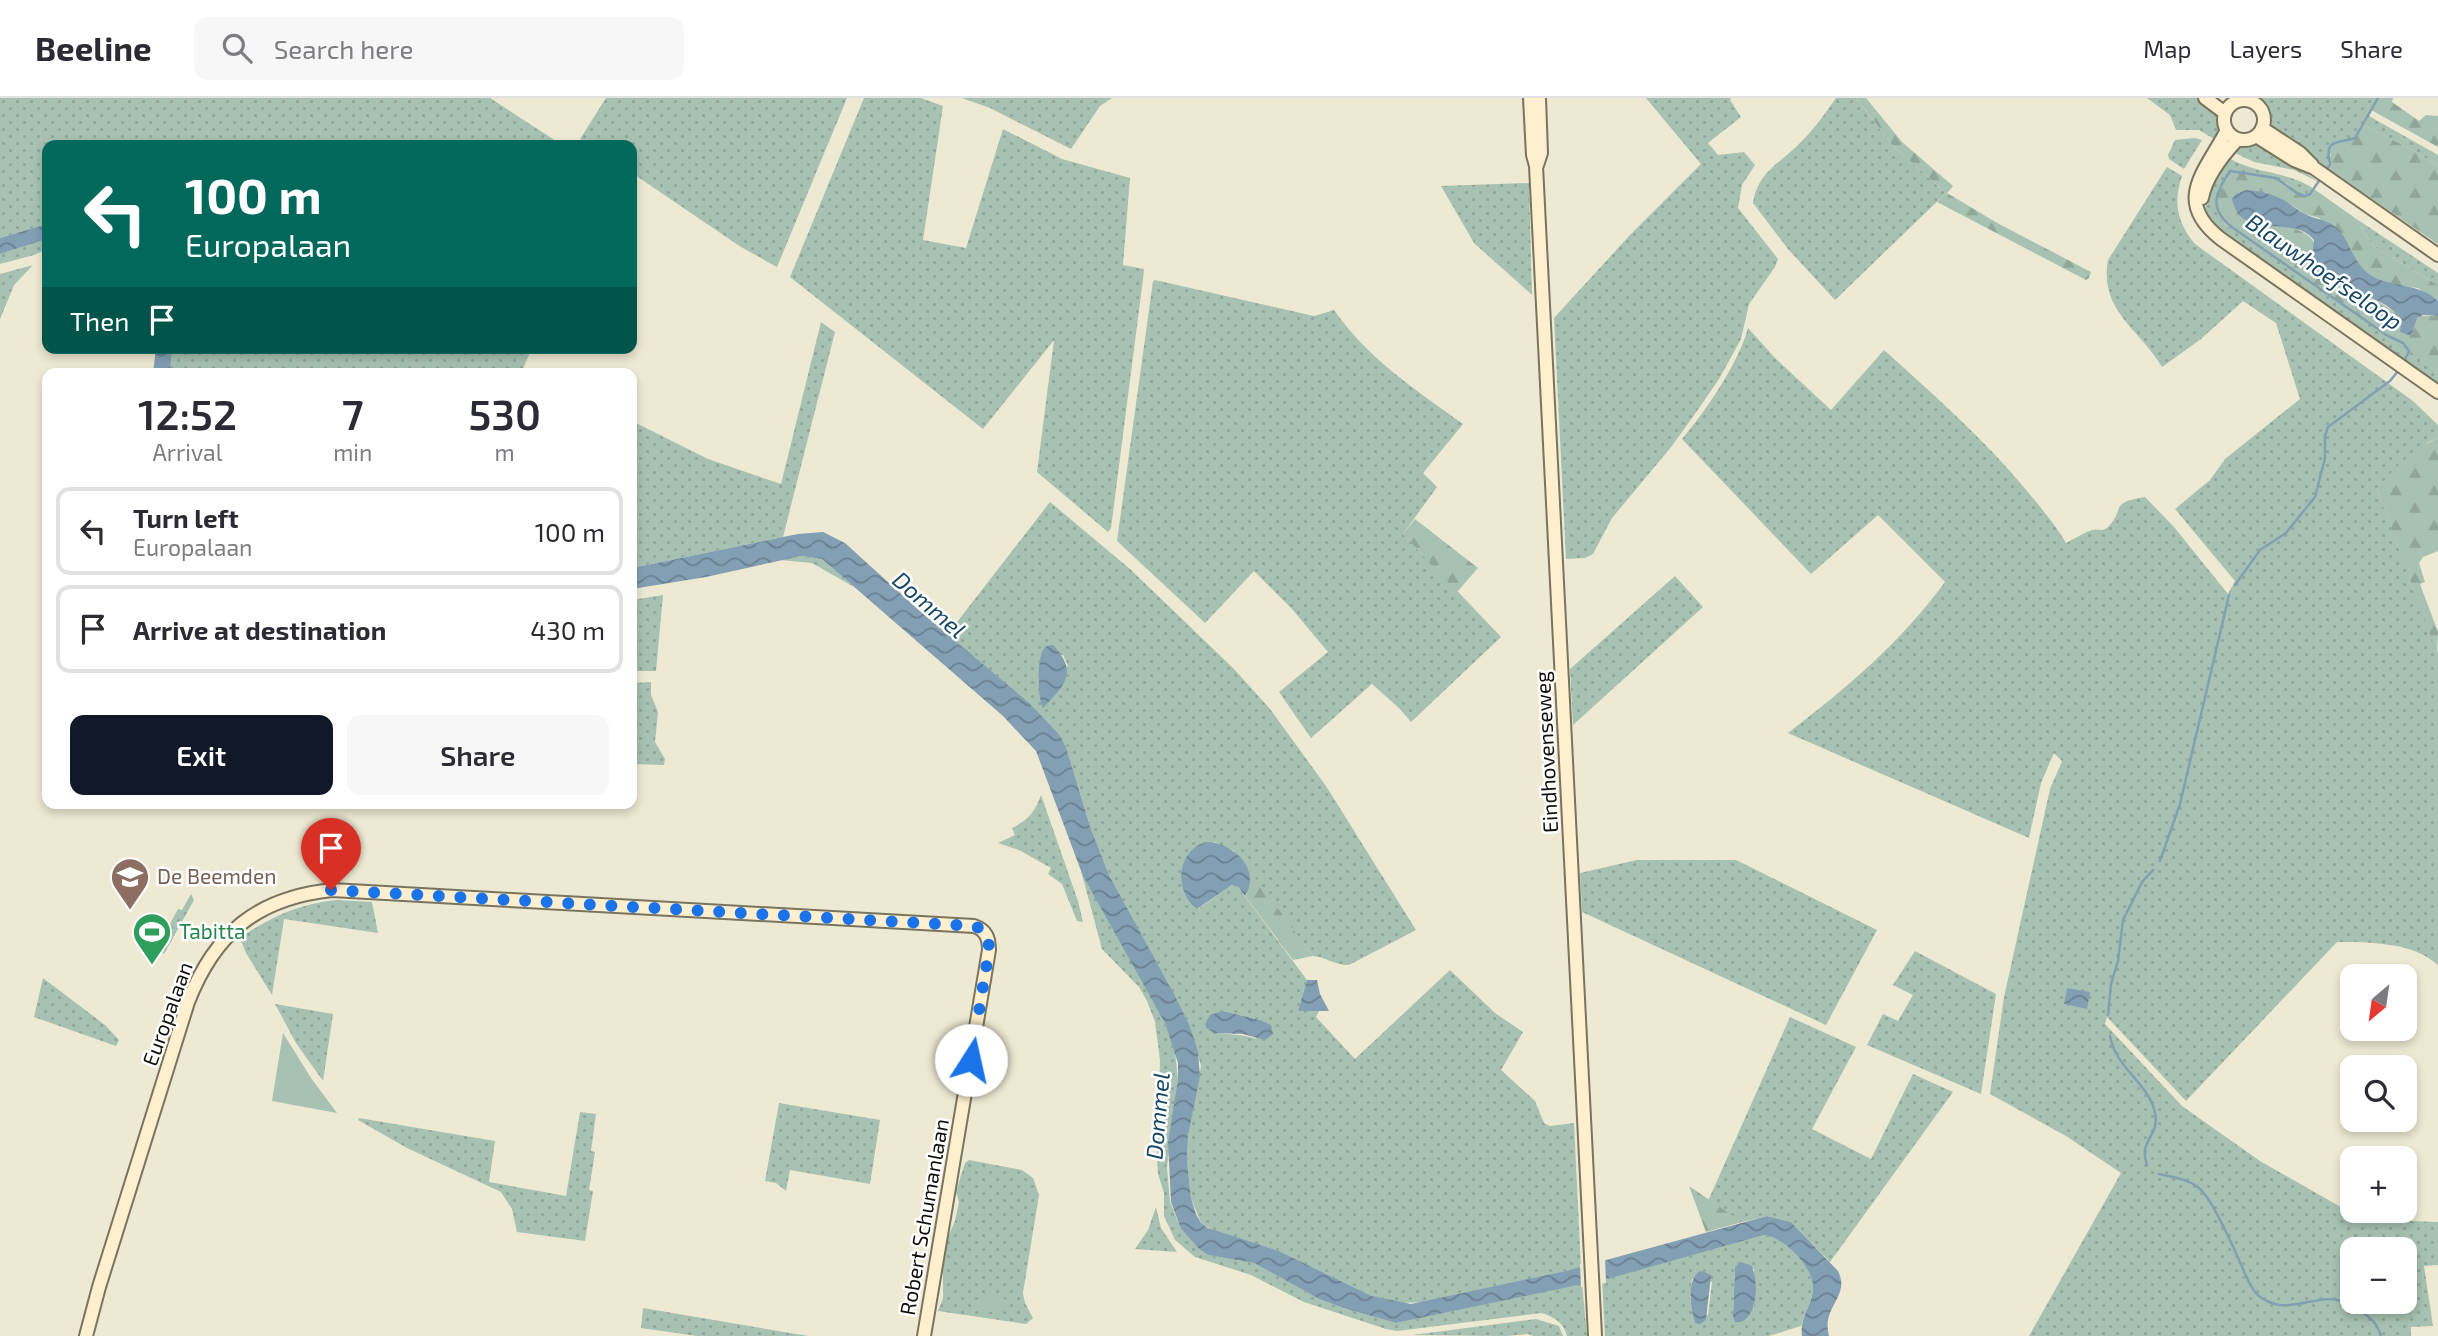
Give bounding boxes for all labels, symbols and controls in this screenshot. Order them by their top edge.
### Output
search box [194,17,684,80]
text: Beeline [35,28,152,68]
icon: search [218,29,256,67]
text: Search here [274,33,413,64]
text: Map [2143,34,2191,63]
text: Layers [2229,34,2302,63]
text: Share [2340,34,2403,63]
text: 100 m [185,165,322,224]
icon: left [70,168,161,259]
water label: Blauwhoefseloop [2241,207,2408,335]
text: Europalaan [185,225,351,263]
icon: arrive [143,301,181,339]
text: Then [70,305,129,336]
text: 12:52 [138,388,237,438]
text: 7 [342,388,364,438]
text: 530 [468,388,541,438]
text: Arrival [153,438,223,466]
text: min [333,438,372,466]
text: m [495,438,515,466]
text: Turn left [133,502,239,533]
icon: left [74,512,112,550]
text: 100 m [535,516,605,547]
text: Europalaan [133,533,252,561]
water label: Dommel [887,565,972,643]
icon: arrive [74,610,112,648]
text: Arrive at destination [133,614,386,645]
text: 430 m [530,614,605,645]
street label: Eindhovenseweg [1529,670,1562,834]
button: Exit [70,715,333,795]
button: Share [347,715,609,795]
pin [301,818,361,890]
icon: arrive [312,829,350,867]
school or university icon: De Beemden [109,856,151,911]
place label: De Beemden [157,863,276,888]
sports icon: Tabitta [131,911,173,966]
place label: Tabitta [179,918,245,943]
street label: Europalaan [136,958,197,1069]
north arrow [2340,964,2417,1041]
map controls [2340,964,2417,1314]
position arrow [934,1023,1008,1097]
button: search [2340,1055,2417,1132]
water label: Dommel [1139,1071,1175,1161]
street label: Robert Schumanlaan [894,1117,953,1317]
button: + [2340,1146,2417,1223]
button: − [2340,1237,2417,1314]

